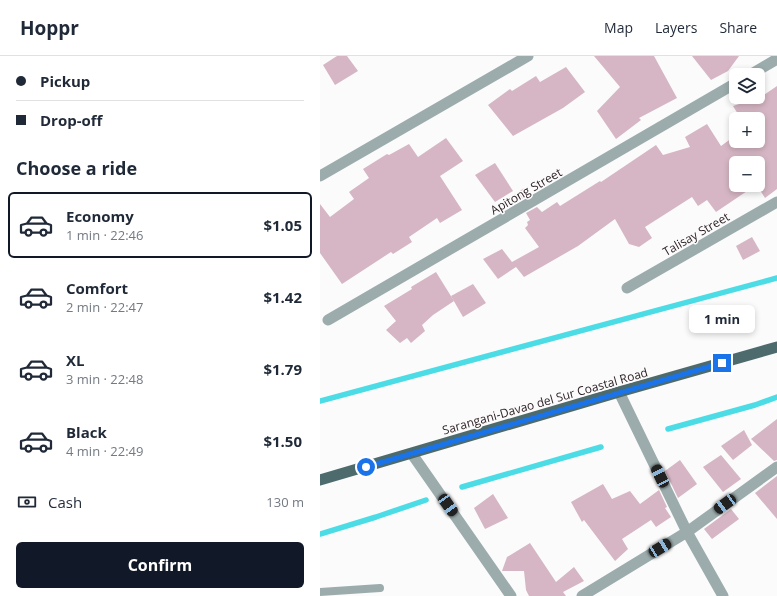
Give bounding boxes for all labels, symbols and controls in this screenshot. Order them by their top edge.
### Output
text: Hoppr [20,15,79,41]
text: Map [604,18,633,37]
text: Layers [655,18,697,37]
text: Share [719,18,757,37]
map controls [729,68,765,192]
button: layers [729,68,765,104]
text: Pickup [40,71,90,91]
text: Drop-off [40,110,102,130]
button: + [729,112,765,148]
text: Choose a ride [16,156,137,180]
button: − [729,156,765,192]
street label: Apitong Street [487,164,565,218]
text: Economy [66,206,134,226]
icon: car [18,207,54,243]
street label: Talisay Street [660,208,732,260]
text: $1.05 [263,215,302,235]
text: 1 min · 22:46 [66,226,143,244]
text: Comfort [66,278,128,298]
icon: car [18,279,54,315]
text: $1.42 [263,287,302,307]
text: 2 min · 22:47 [66,298,143,316]
callout: 1 min [689,305,755,333]
text: 1 min [704,310,740,328]
text: XL [66,350,84,370]
icon: car [18,351,54,387]
route end [713,354,731,372]
text: $1.79 [263,359,302,379]
street label: Sarangani-Davao del Sur Coastal Road [440,363,650,439]
text: 3 min · 22:48 [66,370,143,388]
text: Black [66,422,107,442]
icon: car [18,423,54,459]
text: $1.50 [263,431,302,451]
text: 4 min · 22:49 [66,442,143,460]
route start [357,458,375,476]
car [649,463,671,489]
icon: cash [16,491,38,513]
text: Cash [48,492,82,512]
car [436,492,460,518]
car [712,492,738,516]
text: 130 m [266,493,304,511]
car [647,537,673,559]
button: Confirm [16,542,304,588]

